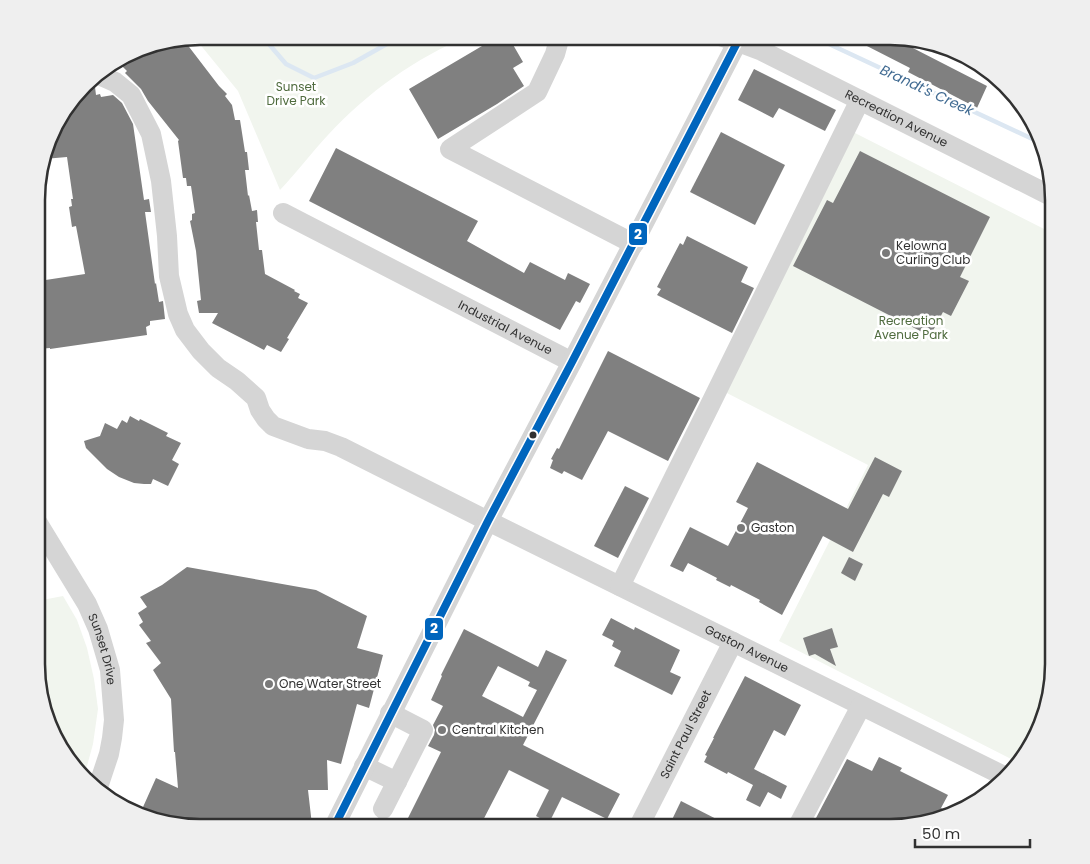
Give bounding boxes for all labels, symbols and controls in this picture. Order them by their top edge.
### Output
water label: Brandt's Creek [877,60,978,121]
park label: Sunset Drive Park [266,78,326,109]
street label: Recreation Avenue [842,85,951,151]
line badge: 2 [628,222,648,246]
text: 2 [634,224,642,244]
place label: Kelowna Curling Club [896,237,970,268]
marker: Kelowna Curling Club [880,247,892,259]
street label: Industrial Avenue [455,296,556,358]
park label: Recreation Avenue Park [874,312,949,343]
unlabelled marker [528,430,538,440]
place label: Gaston [751,519,794,536]
marker: Gaston [735,522,747,534]
street label: Sunset Drive [84,610,120,685]
line badge: 2 [424,617,444,641]
text: 2 [430,618,438,638]
street label: Gaston Avenue [702,620,792,676]
place label: One Water Street [279,675,381,692]
marker: One Water Street [263,678,275,690]
street label: Saint Paul Street [656,687,715,782]
place label: Central Kitchen [452,721,544,738]
marker: Central Kitchen [436,724,448,736]
scale bar [915,816,1030,848]
text: 50 m [922,823,960,844]

